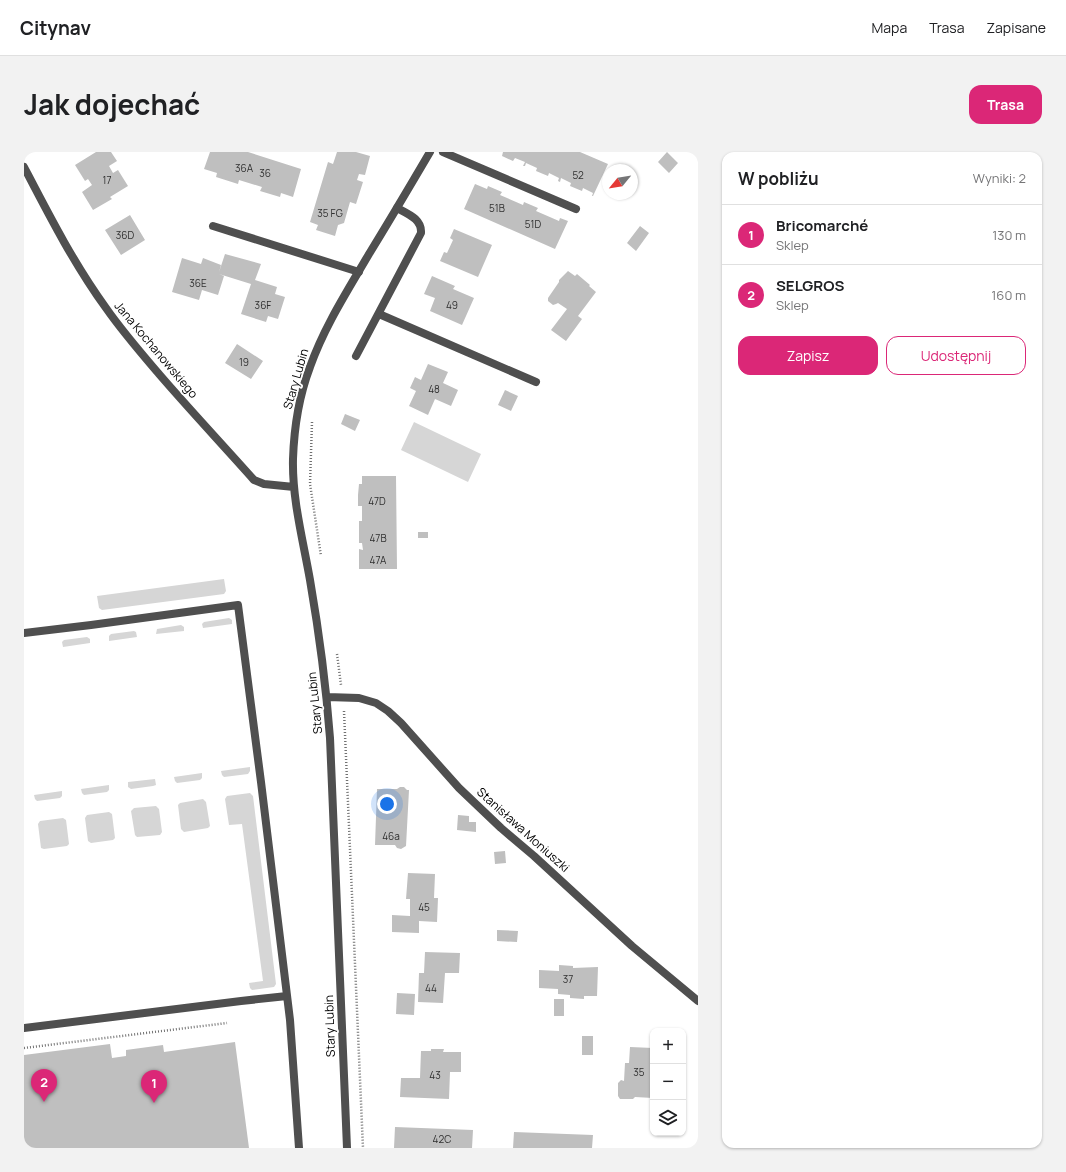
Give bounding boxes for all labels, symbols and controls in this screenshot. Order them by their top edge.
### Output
text: Citynav [20,15,91,41]
text: Mapa [872,18,907,37]
text: Trasa [929,18,964,37]
text: Zapisane [986,18,1046,37]
text: Jak dojechać [24,85,200,123]
button: Trasa [969,85,1042,124]
house number: 36A [235,161,254,175]
north arrow [602,164,638,200]
house number: 36 [259,166,271,180]
text: W pobliżu [738,167,819,190]
house number: 52 [572,168,584,182]
text: Wyniki: 2 [973,169,1026,187]
house number: 17 [103,173,111,187]
house number: 51B [489,201,505,215]
house number: 35 FG [317,206,343,220]
text: Bricomarché [776,215,868,236]
house number: 51D [525,217,541,231]
text: 1 [748,226,754,244]
text: 130 m [992,226,1026,244]
house number: 36D [116,228,135,242]
text: Sklep [776,236,809,254]
text: SELGROS [776,275,844,296]
house number: 36E [189,276,207,290]
text: 2 [747,286,755,304]
text: 160 m [991,286,1026,304]
text: Sklep [776,296,809,314]
street label: Jana Kochanowskiego [111,298,202,402]
house number: 36F [255,298,271,312]
house number: 49 [446,298,458,312]
button: Zapisz [738,336,878,375]
button: Udostępnij [886,336,1026,375]
street label: Stary Lubin [279,347,312,411]
house number: 19 [239,355,249,369]
house number: 48 [428,382,440,396]
house number: 47D [368,494,386,508]
house number: 47B [369,531,387,545]
house number: 47A [370,553,387,567]
street label: Stary Lubin [303,671,326,735]
street label: Stanisława Moniuszki [473,783,573,876]
your location [377,794,397,814]
house number: 46a [382,829,400,843]
house number: 45 [418,900,430,914]
house number: 37 [563,972,573,986]
house number: 44 [425,981,437,995]
street label: Stary Lubin [320,995,339,1057]
map controls [650,1028,686,1136]
button: + [650,1028,686,1064]
button: − [650,1064,686,1100]
house number: 35 [633,1065,645,1079]
house number: 43 [429,1068,441,1082]
pin: 2 [31,1069,57,1102]
pin: 1 [141,1070,167,1103]
button: layers [650,1100,686,1136]
house number: 42C [433,1132,451,1146]

